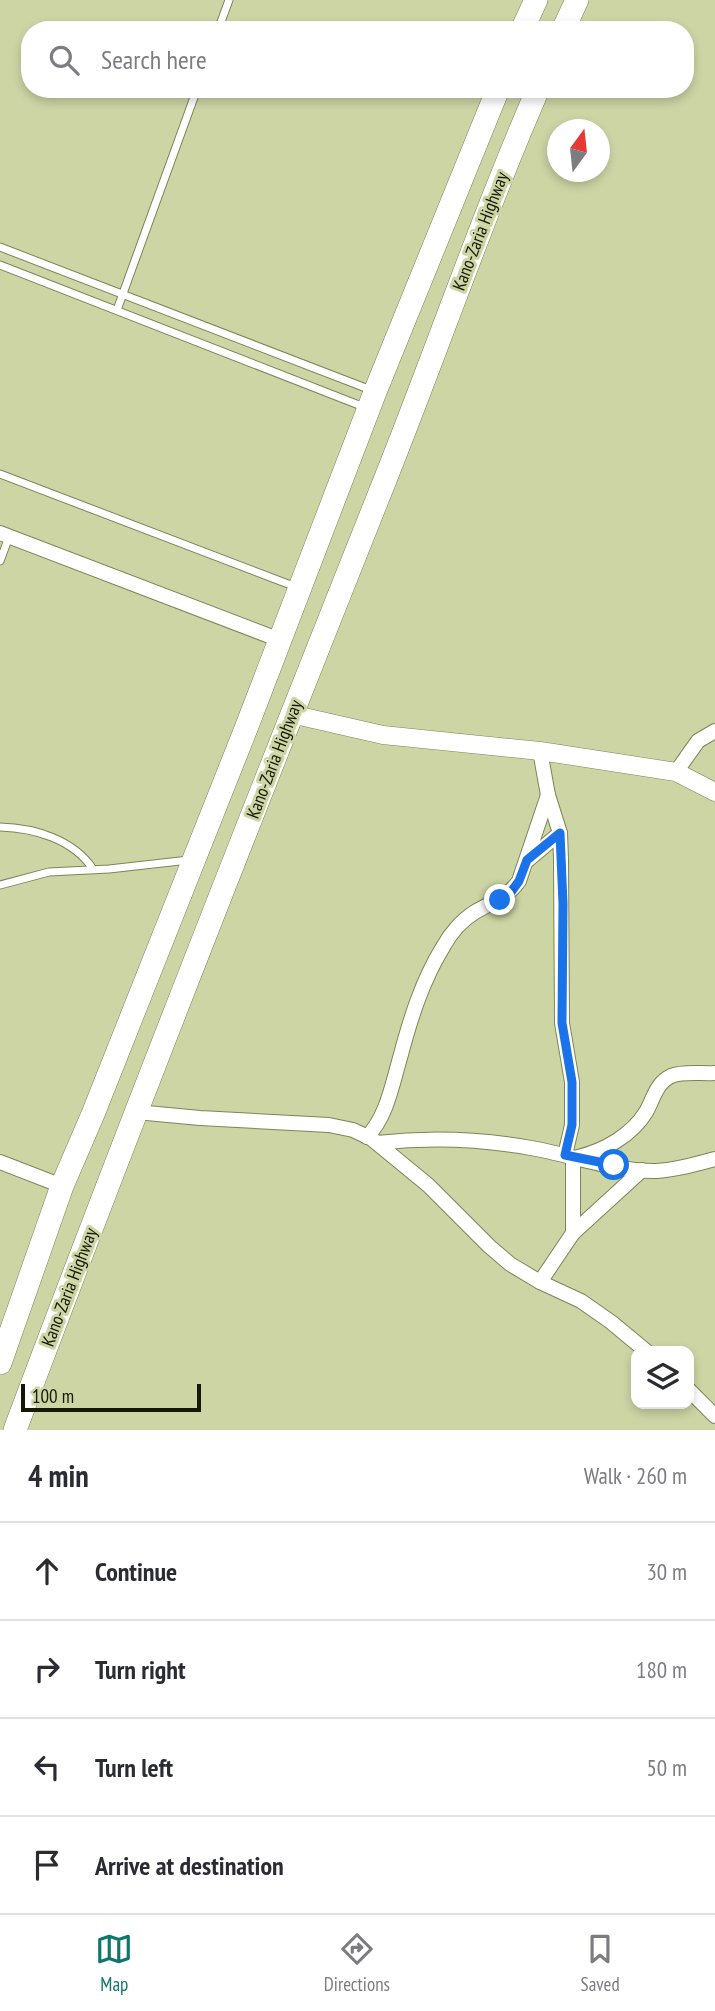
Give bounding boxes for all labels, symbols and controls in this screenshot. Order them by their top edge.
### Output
search box [21,21,694,98]
icon: search [45,41,83,79]
text: Search here [101,43,207,76]
north arrow [547,119,610,182]
street label: Kano-Zaria Highway [447,168,513,294]
street label: Kano-Zaria Highway [241,696,307,822]
route end [484,884,515,915]
route start [598,1149,629,1180]
street label: Kano-Zaria Highway [36,1224,102,1350]
map controls [631,1346,694,1409]
button: layers [631,1346,694,1409]
scale bar [21,1381,201,1413]
text: 100 m [32,1384,74,1408]
text: 4 min [28,1456,89,1495]
text: Walk · 260 m [584,1461,687,1490]
icon: ahead [28,1552,66,1590]
text: Continue [95,1555,177,1588]
text: 30 m [646,1557,687,1586]
icon: right [28,1650,66,1688]
text: Turn right [95,1653,186,1686]
text: 180 m [636,1655,687,1684]
icon: left [28,1748,66,1786]
text: Turn left [95,1751,173,1784]
text: 50 m [646,1753,687,1782]
icon: arrive [28,1846,66,1884]
text: Arrive at destination [95,1849,284,1882]
tab: Map [95,1930,133,1996]
tab: Directions [324,1930,390,1996]
tab: Saved [581,1930,620,1996]

